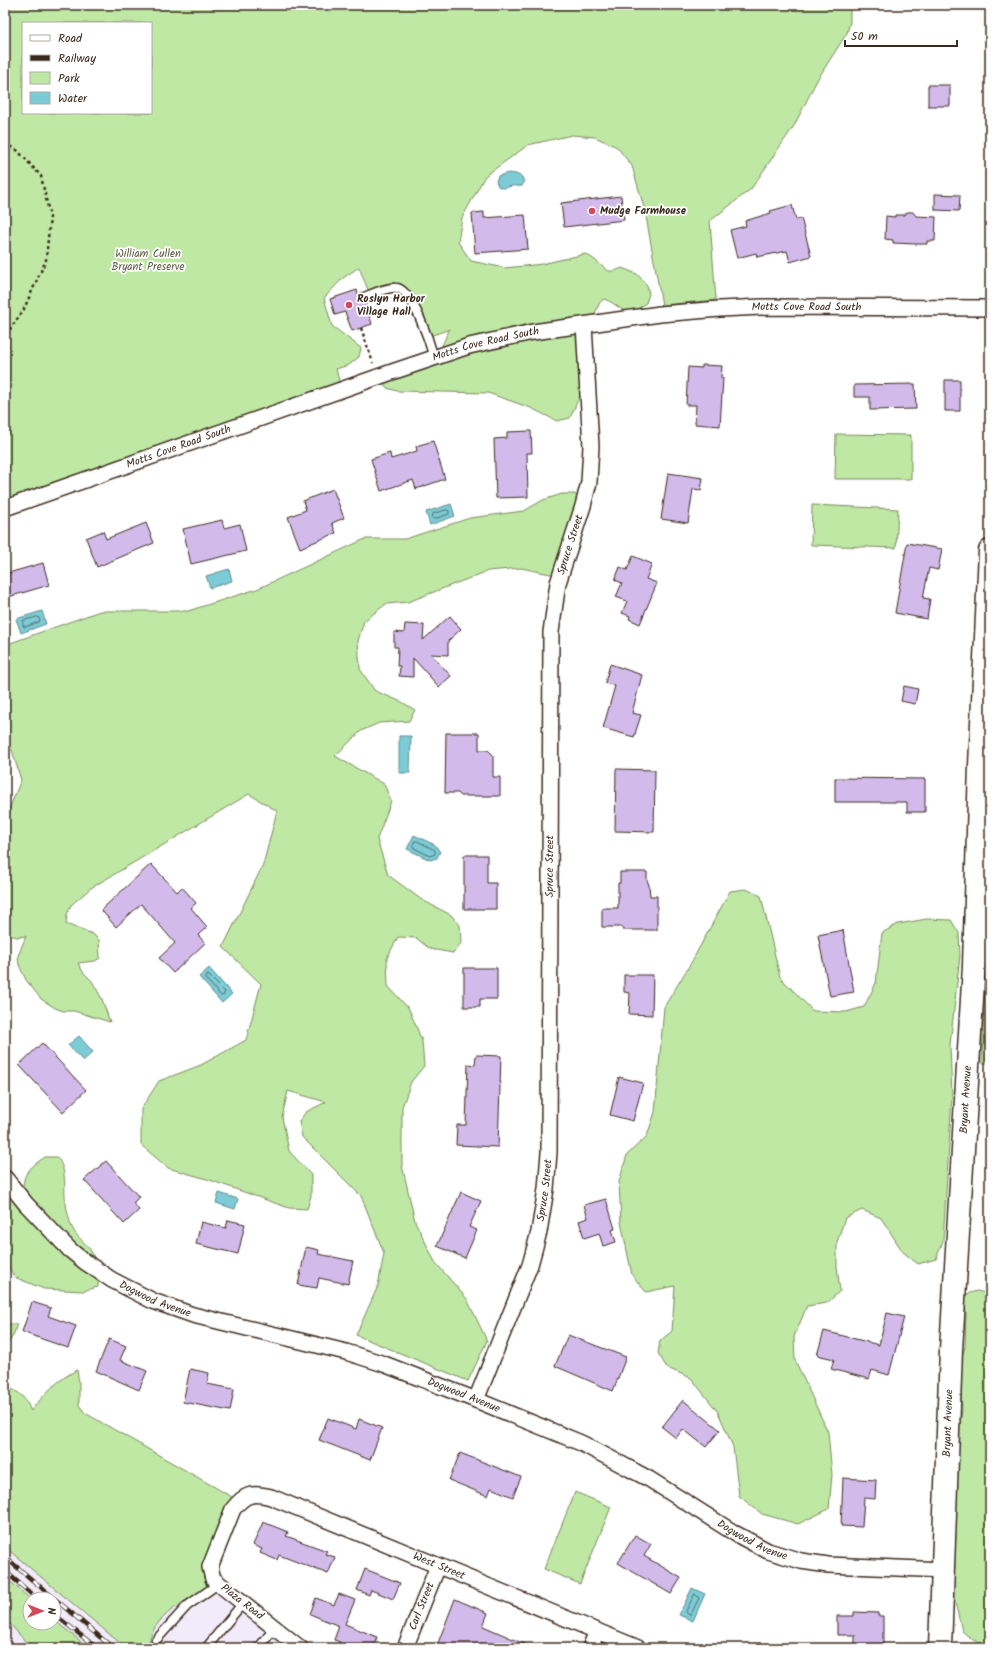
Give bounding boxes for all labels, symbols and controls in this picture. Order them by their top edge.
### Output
legend [22,22,152,114]
scale bar [845,22,957,48]
text: 50 m [851,27,878,46]
text: Road [58,29,83,48]
text: Railway [58,49,96,68]
text: Park [58,69,80,88]
text: Water [58,89,88,108]
place label: Mudge Farmhouse [600,202,687,220]
marker: Mudge Farmhouse [587,206,597,216]
park label: William Cullen Bryant Preserve [112,245,185,276]
place label: Roslyn Harbor Village Hall [357,290,426,321]
street label: Motts Cove Road South [751,298,861,316]
marker: Roslyn Harbor Village Hall [344,300,354,310]
street label: Motts Cove Road South [430,322,540,367]
street label: Motts Cove Road South [124,420,233,474]
street label: Spruce Street [552,512,589,577]
street label: Spruce Street [541,834,559,897]
street label: Bryant Avenue [955,1065,977,1134]
street label: Spruce Street [532,1158,558,1222]
street label: Dogwood Avenue [116,1276,194,1323]
street label: Dogwood Avenue [425,1373,503,1418]
street label: Bryant Avenue [938,1389,959,1457]
street label: Dogwood Avenue [713,1515,790,1565]
street label: West Street [410,1547,469,1585]
street label: Plaza Road [217,1579,268,1625]
street label: Carl Street [404,1579,440,1633]
north arrow [22,1591,62,1631]
text: N [42,1608,60,1615]

